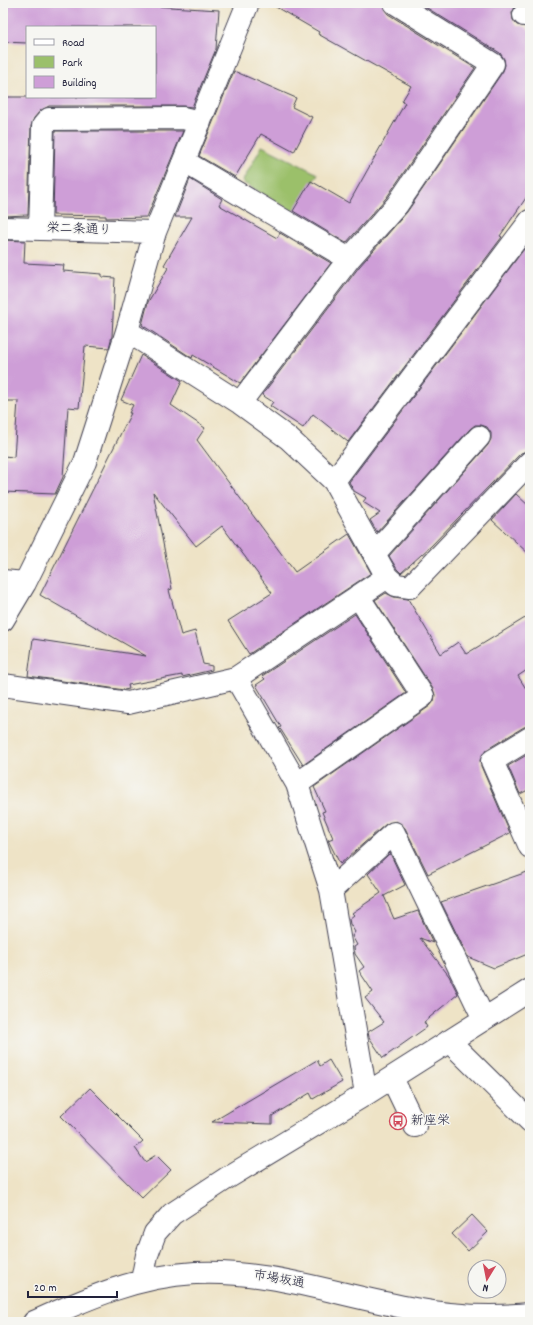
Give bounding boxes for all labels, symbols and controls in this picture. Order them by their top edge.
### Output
legend [26,26,156,98]
text: Road [62,35,84,52]
text: Park [62,55,83,72]
text: Building [62,75,97,92]
street label: 栄二条通り [46,219,112,241]
bus stop icon: 新座栄 [388,1111,408,1131]
place label: 新座栄 [411,1112,450,1131]
north arrow [467,1259,507,1299]
street label: 市場坂通 [252,1266,306,1294]
scale bar [28,1273,117,1299]
text: N [481,1278,490,1295]
text: 20 m [34,1280,57,1297]

